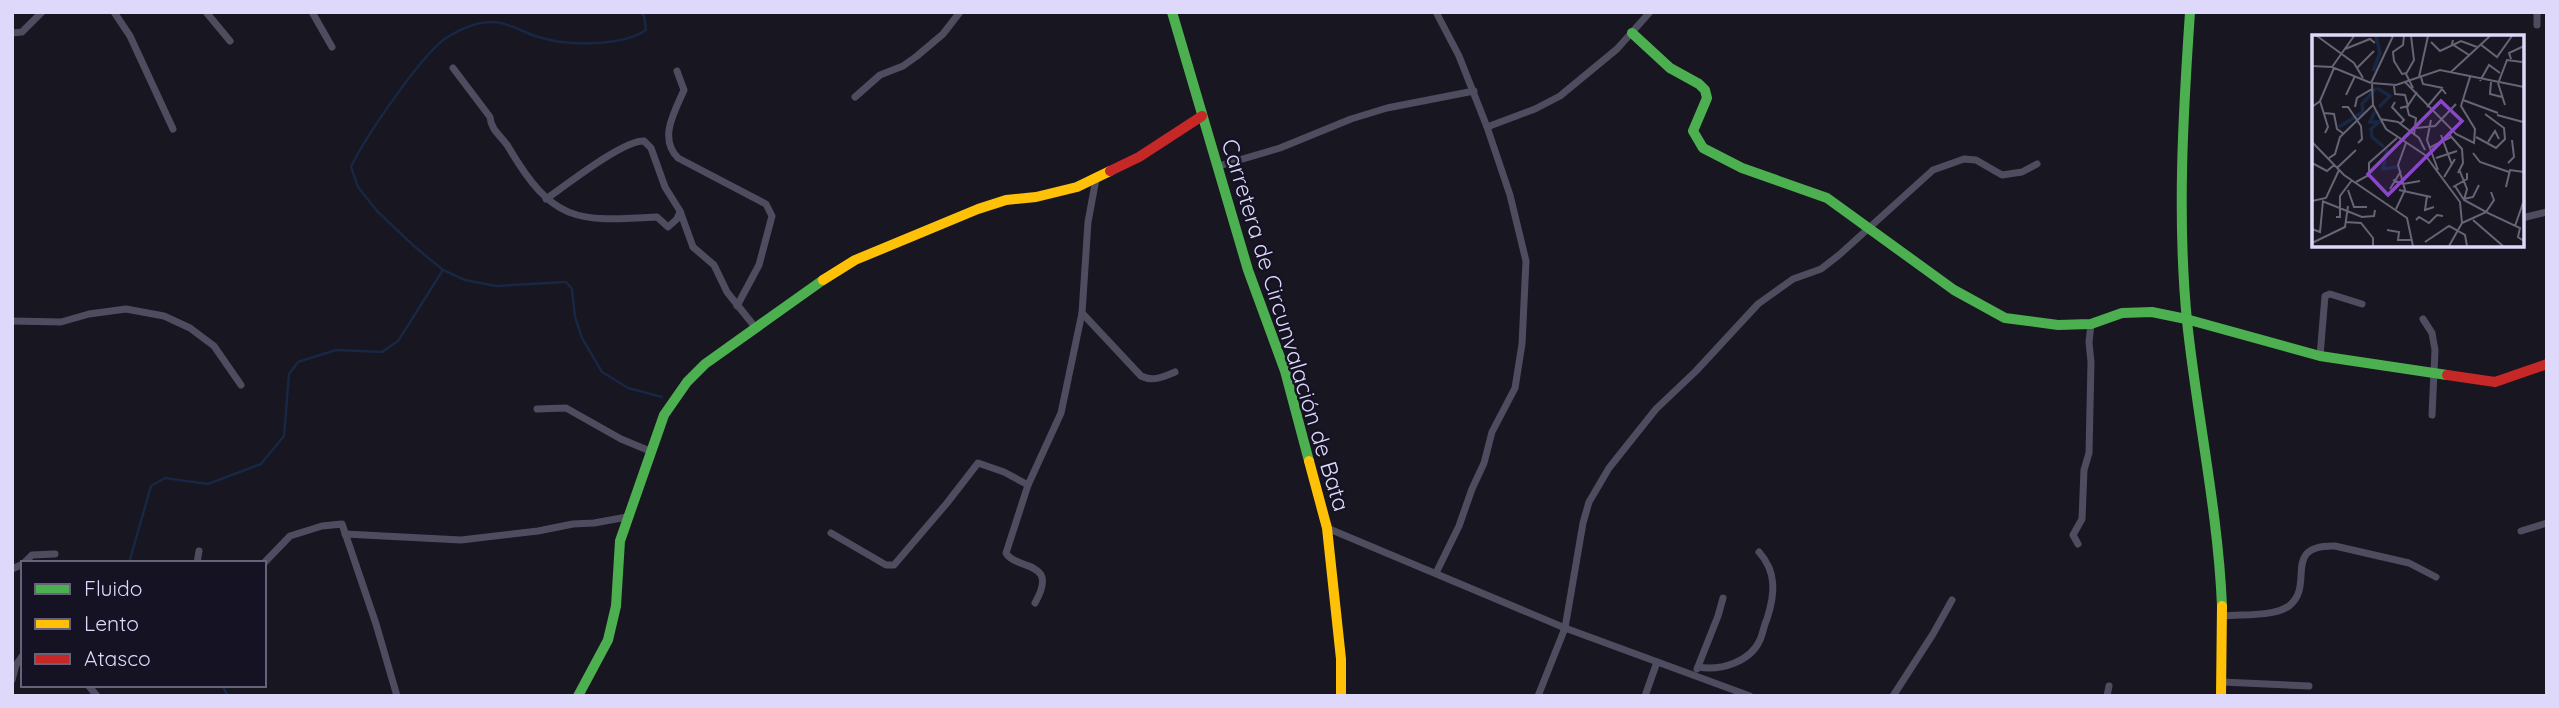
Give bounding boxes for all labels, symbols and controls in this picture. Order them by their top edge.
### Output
inset map [2312,35,2524,247]
street label: Carretera de Circunvalación de Bata [1215,135,1357,515]
legend [21,561,266,687]
text: Fluido [84,575,142,601]
text: Lento [84,610,139,636]
text: Atasco [84,645,151,671]

